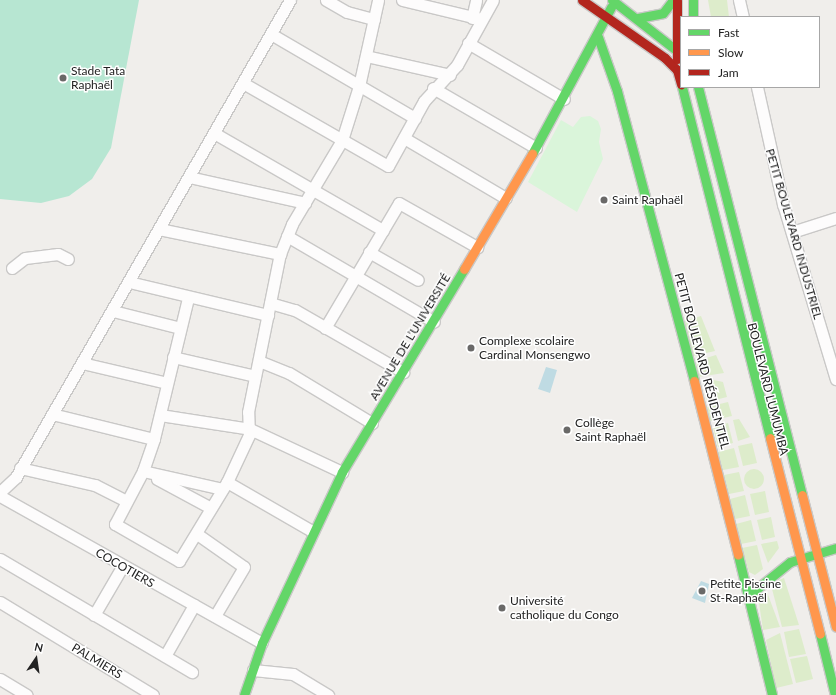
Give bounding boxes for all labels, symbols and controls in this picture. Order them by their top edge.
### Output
legend [680,16,820,88]
text: Fast [718,25,739,40]
text: Slow [718,45,743,60]
place label: Stade Tata Raphaël [71,64,126,92]
text: Jam [718,65,739,80]
marker: Stade Tata Raphaël [58,73,68,83]
street label: PETIT BOULEVARD INDUSTRIEL [763,147,825,321]
place label: Saint Raphaël [612,193,683,207]
marker: Saint Raphaël [599,195,609,205]
street label: AVENUE DE L’UNIVERSITÉ [366,271,454,403]
street label: PETIT BOULEVARD RÉSIDENTIEL [671,271,733,451]
street label: BOULEVARD LUMUMBA [745,321,791,457]
place label: Complexe scolaire Cardinal Monsengwo [479,334,590,362]
marker: Complexe scolaire Cardinal Monsengwo [466,343,476,353]
place label: Collège Saint Raphaël [575,416,646,444]
marker: Collège Saint Raphaël [562,425,572,435]
street label: COCOTIERS [93,545,157,591]
place label: Petite Piscine St-Raphaël [710,577,781,605]
marker: Petite Piscine St-Raphaël [697,586,707,596]
place label: Université catholique du Congo [510,594,619,622]
marker: Université catholique du Congo [497,603,507,613]
north arrow [16,639,56,679]
text: N [33,640,44,654]
street label: PALMIERS [69,640,125,682]

